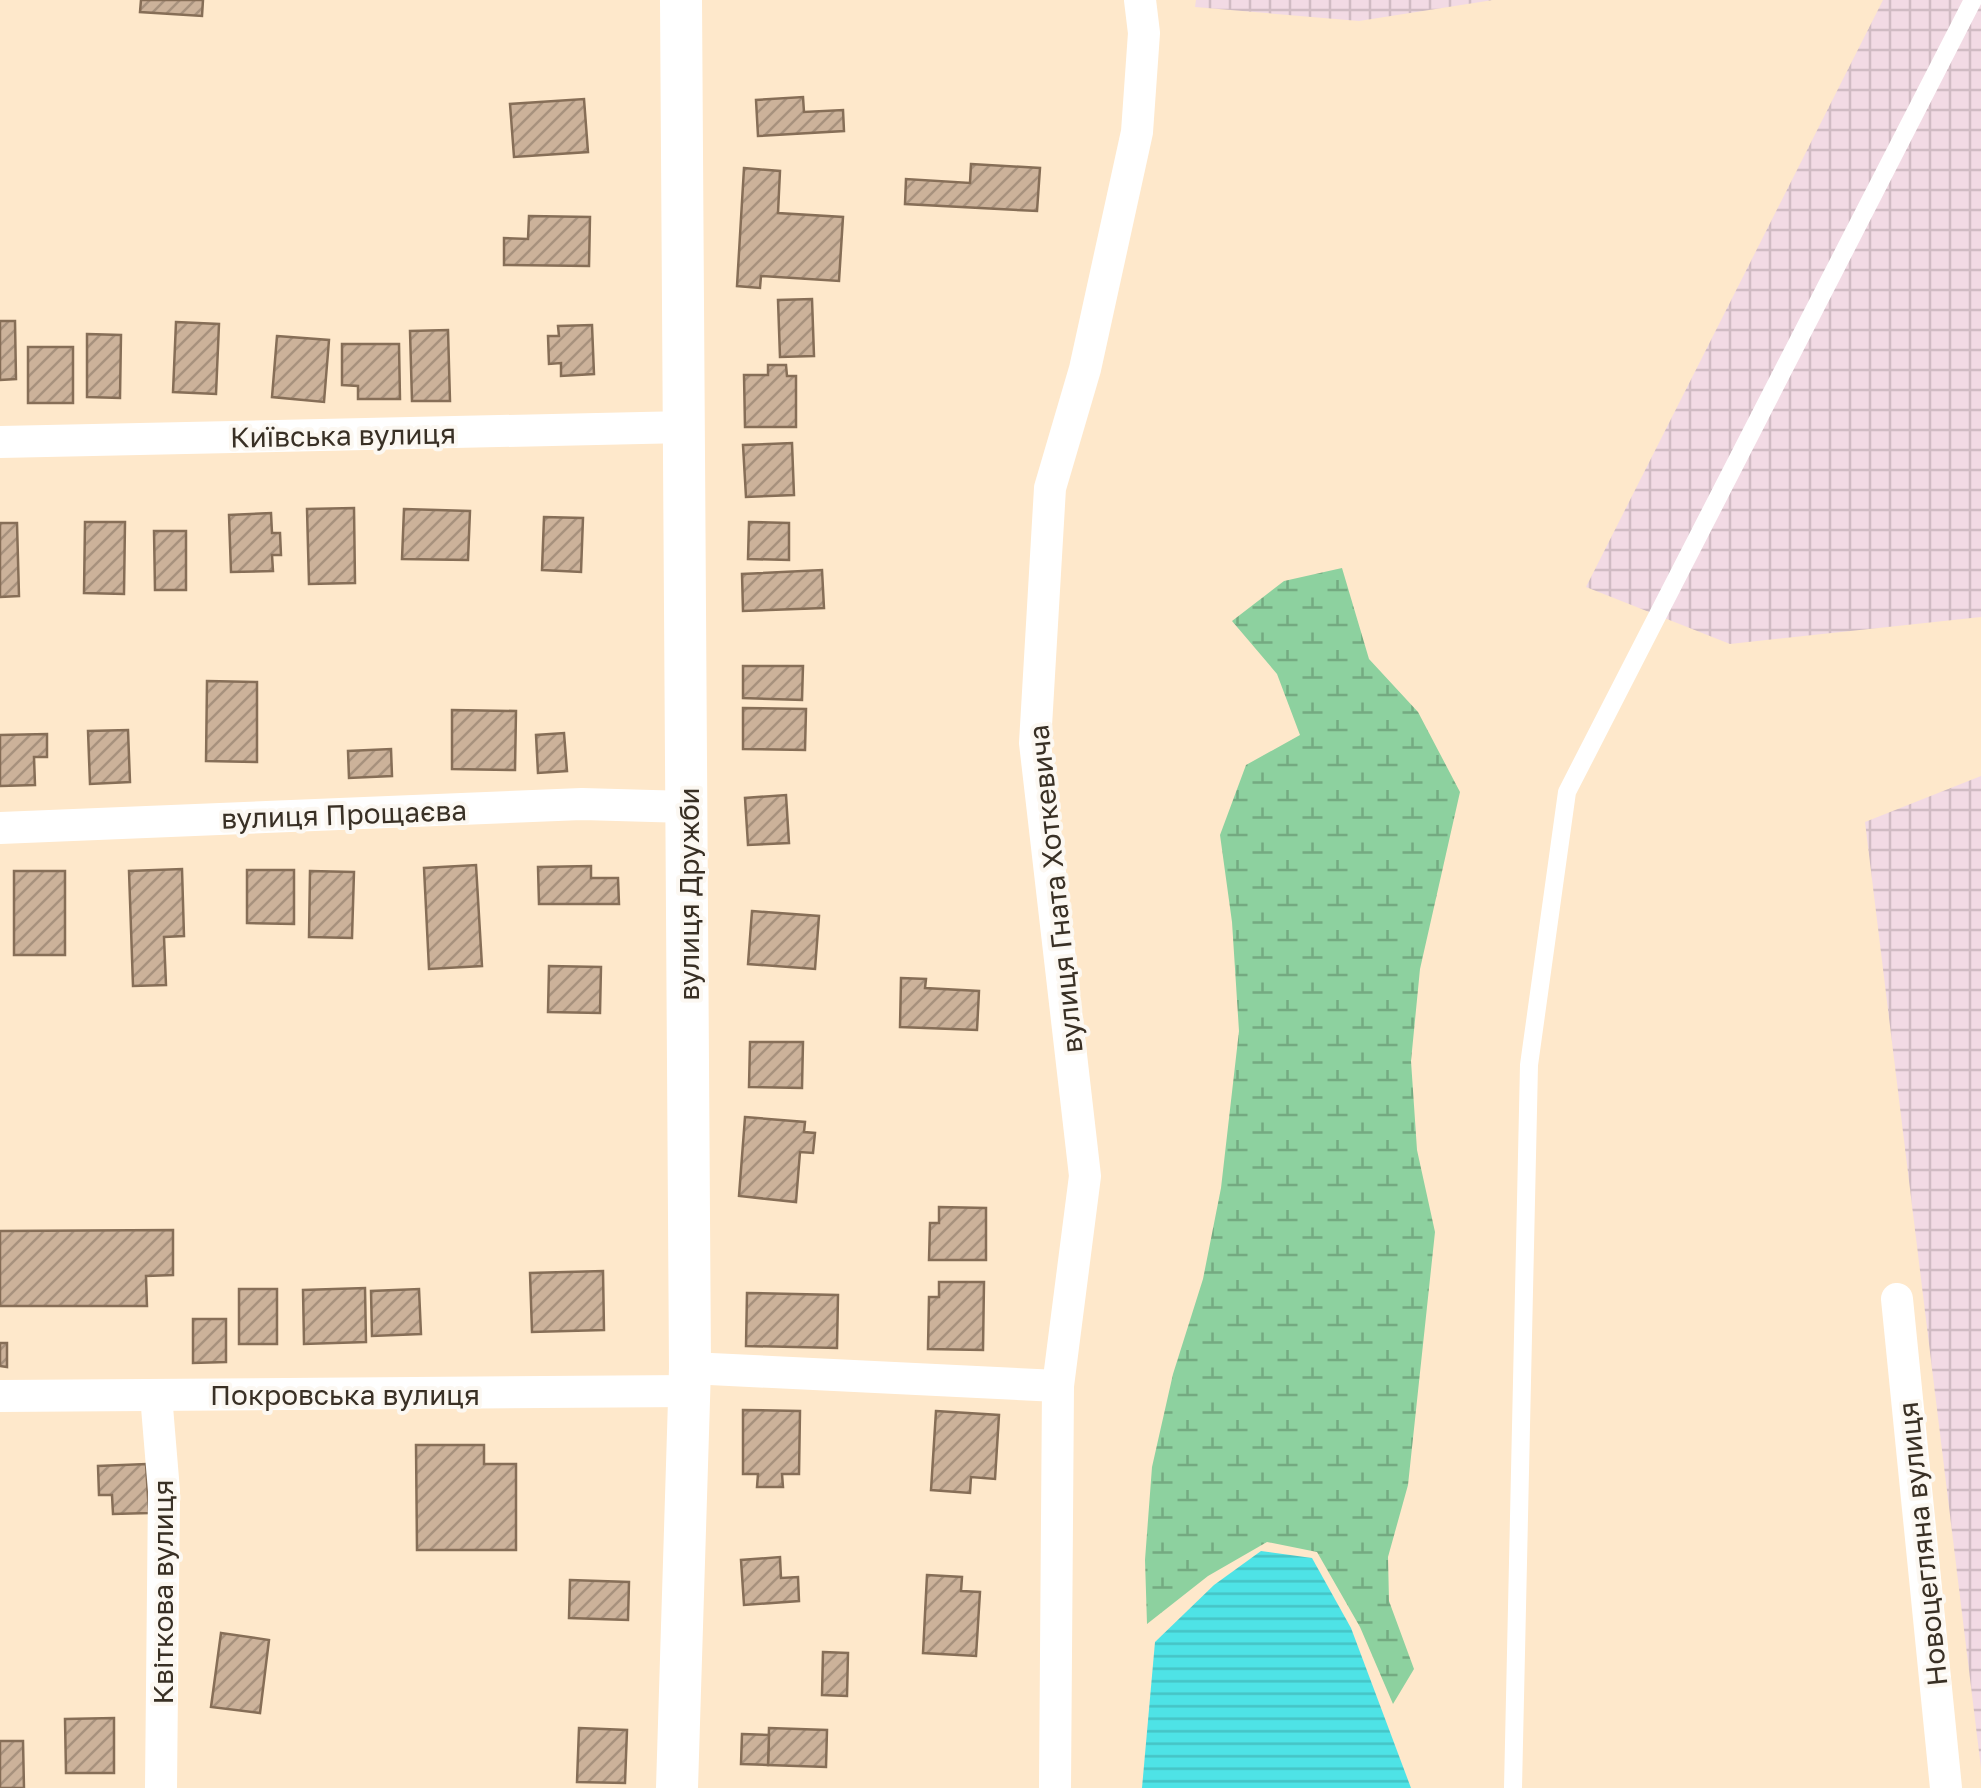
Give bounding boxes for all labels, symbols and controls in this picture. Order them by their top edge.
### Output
street label: Київська вулиця [230,417,456,453]
street label: вулиця Гната Хоткевича [1021,723,1089,1055]
street label: вулиця Дружби [672,787,705,1001]
street label: вулиця Прощаєва [221,793,467,835]
street label: Покровська вулиця [210,1378,480,1411]
street label: Новоцегляна вулиця [1891,1400,1953,1688]
street label: Квіткова вулиця [146,1479,179,1705]

